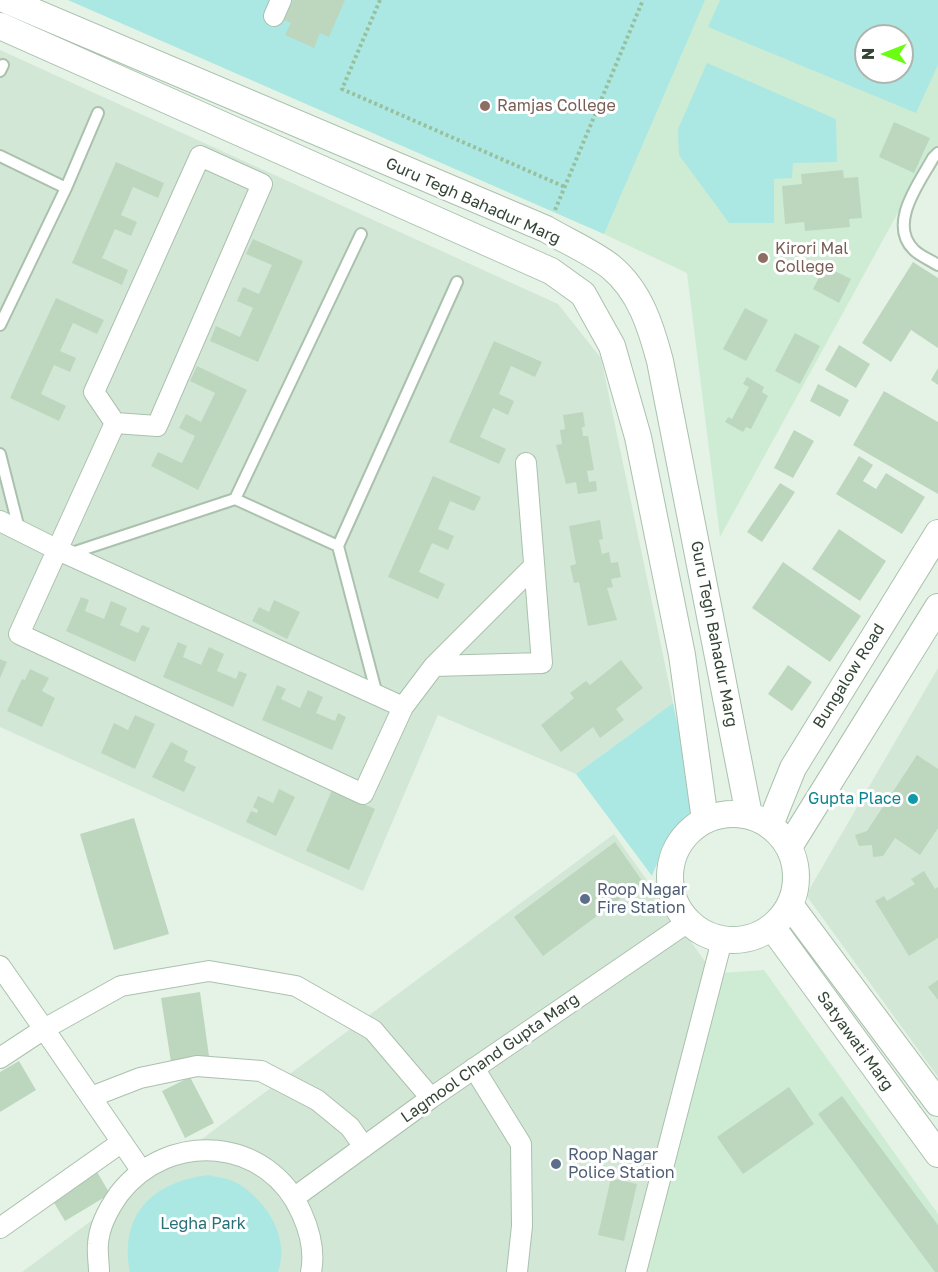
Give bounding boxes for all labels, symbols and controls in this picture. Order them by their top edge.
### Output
north arrow [854,24,914,84]
text: N [858,48,878,60]
place label: Ramjas College [497,96,616,116]
marker: Ramjas College [478,99,492,113]
street label: Guru Tegh Bahadur Marg [383,154,563,248]
place label: Kirori Mal College [775,239,848,277]
marker: Kirori Mal College [756,251,770,265]
street label: Guru Tegh Bahadur Marg [687,539,741,729]
street label: Bungalow Road [809,620,889,732]
place label: Gupta Place [808,789,901,809]
marker: Gupta Place [906,792,920,806]
place label: Roop Nagar Fire Station [597,880,687,918]
marker: Roop Nagar Fire Station [578,892,592,906]
street label: Satyawati Marg [813,988,897,1094]
street label: Lagmool Chand Gupta Marg [397,989,583,1127]
place label: Roop Nagar Police Station [568,1145,675,1183]
marker: Roop Nagar Police Station [549,1157,563,1171]
park label: Legha Park [160,1214,246,1234]

